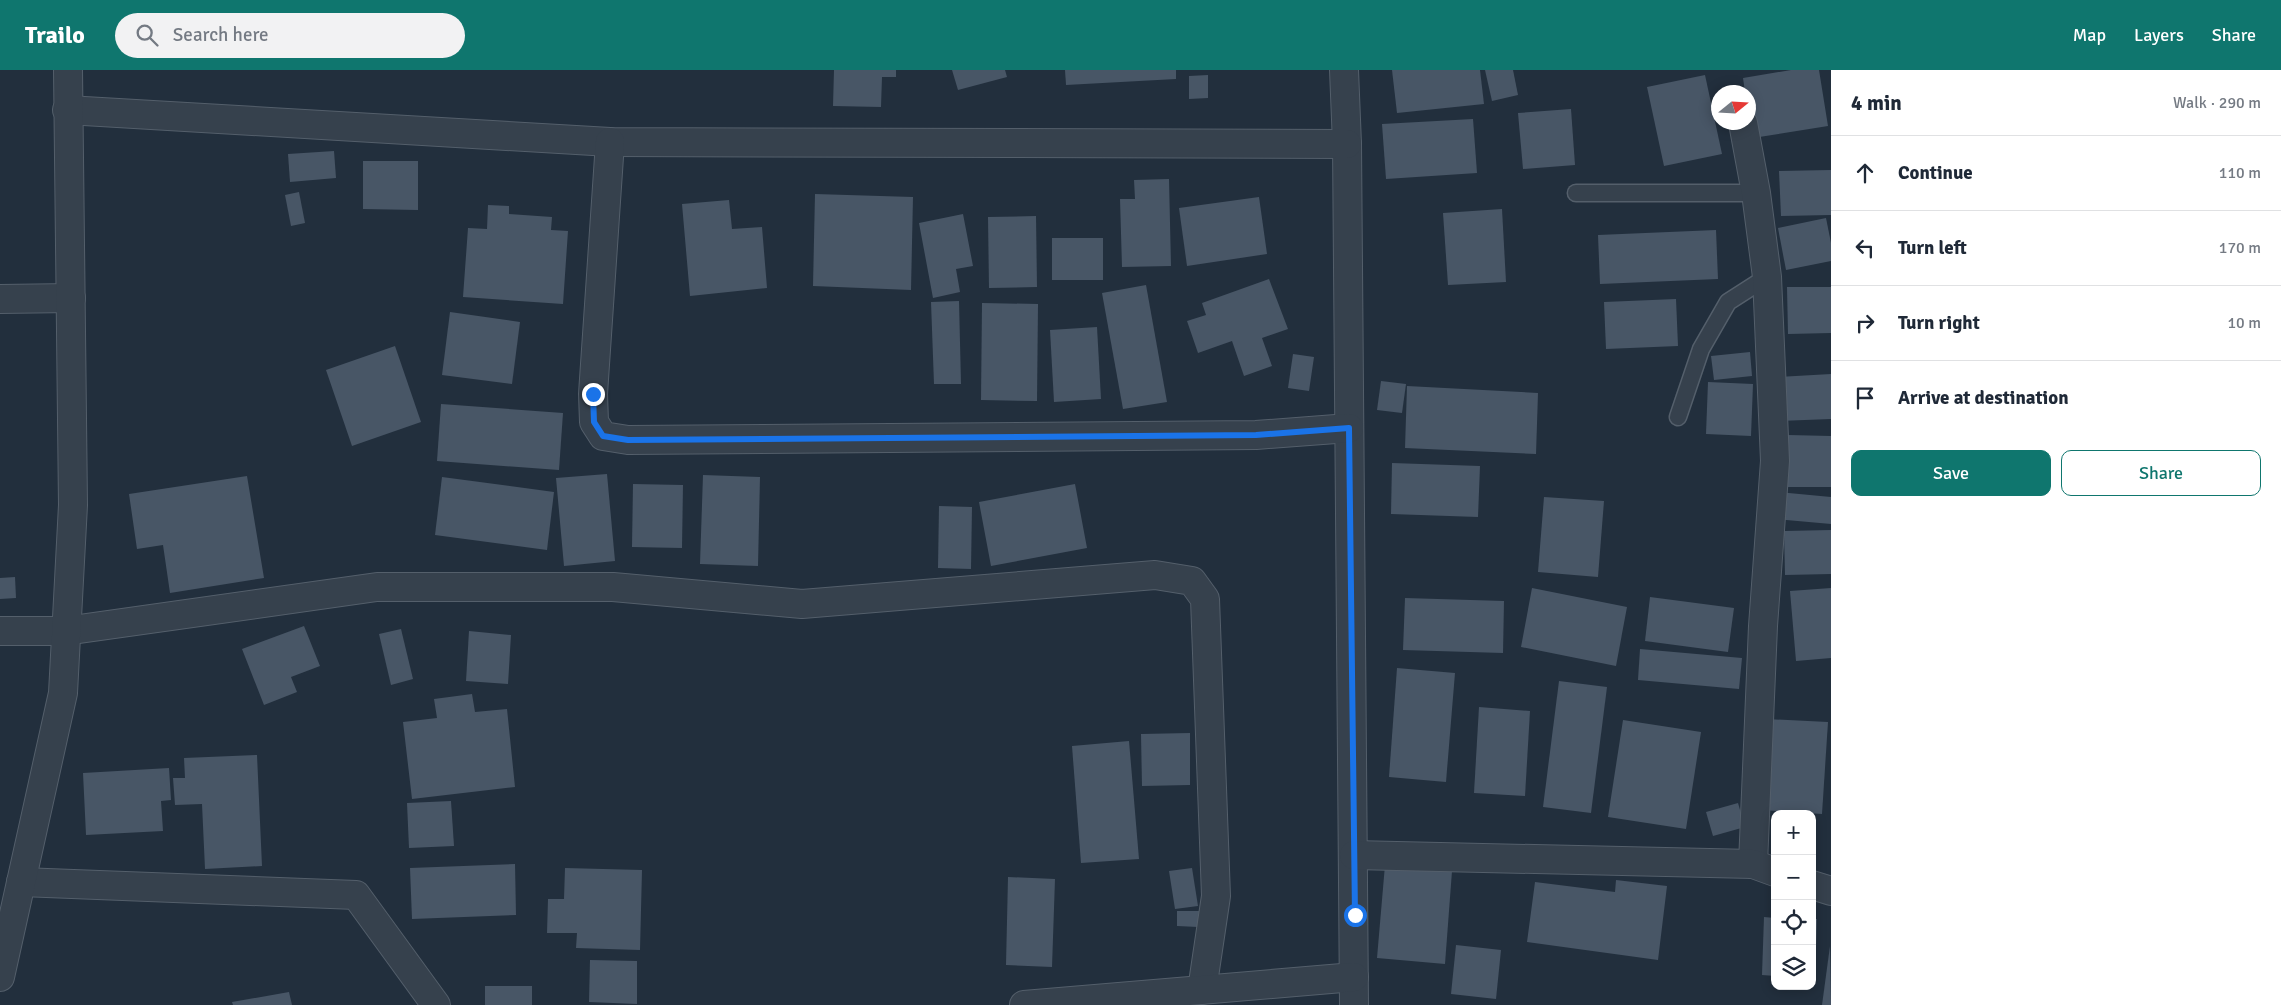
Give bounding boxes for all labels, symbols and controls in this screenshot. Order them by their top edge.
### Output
search box [115,13,465,58]
text: Trailo [25,20,85,50]
icon: search [133,21,161,49]
text: Search here [173,23,269,47]
text: Map [2073,24,2106,46]
text: Layers [2134,24,2184,46]
text: Share [2212,24,2256,46]
north arrow [1711,85,1756,130]
text: 4 min [1851,90,1902,116]
text: Walk · 290 m [2173,93,2261,113]
icon: ahead [1851,159,1879,187]
text: Continue [1898,161,1973,185]
text: 110 m [2219,163,2261,183]
icon: left [1851,234,1879,262]
text: Turn left [1898,236,1967,260]
text: 170 m [2219,238,2261,258]
icon: right [1851,309,1879,337]
text: Turn right [1898,311,1980,335]
text: 10 m [2227,313,2261,333]
route end [582,383,605,406]
icon: arrive [1851,384,1879,412]
text: Arrive at destination [1898,386,2069,410]
button: Save [1851,450,2051,496]
button: Share [2061,450,2261,496]
map controls [1771,810,1816,990]
button: + [1771,810,1816,855]
button: − [1771,855,1816,900]
button: locate [1771,900,1816,945]
route start [1344,904,1367,927]
button: layers [1771,945,1816,990]

